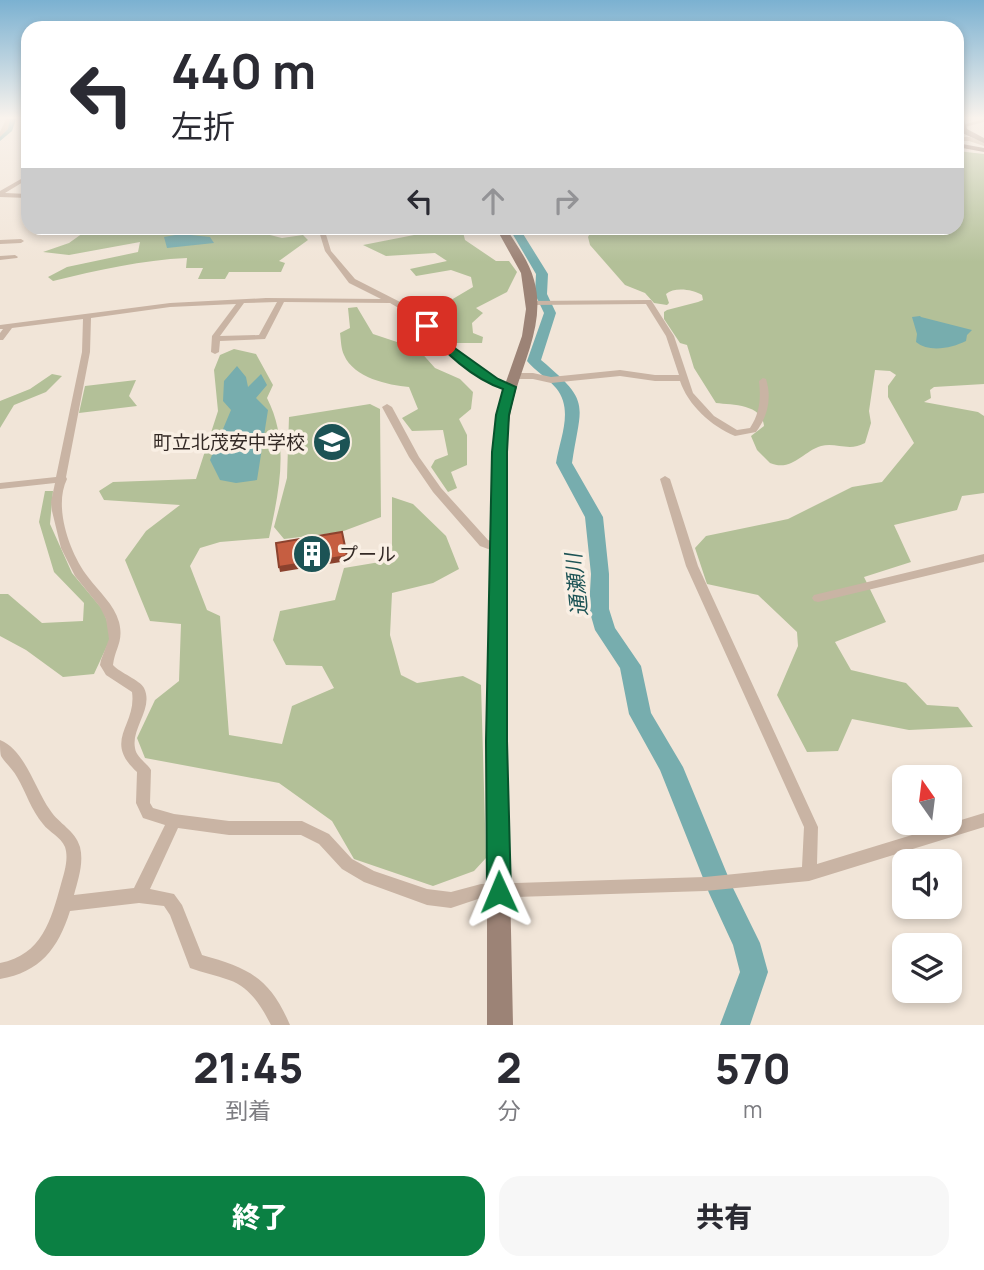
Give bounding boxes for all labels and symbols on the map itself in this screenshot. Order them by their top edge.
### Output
pin [397,296,457,356]
school or university icon: 町立北茂安中学校 [311,421,353,463]
place label: 町立北茂安中学校 [153,429,305,455]
building icon: プール [291,533,333,575]
place label: プール [339,541,396,567]
water label: 通瀬川 [559,550,593,618]
north arrow [892,765,962,835]
position arrow [462,855,536,929]

